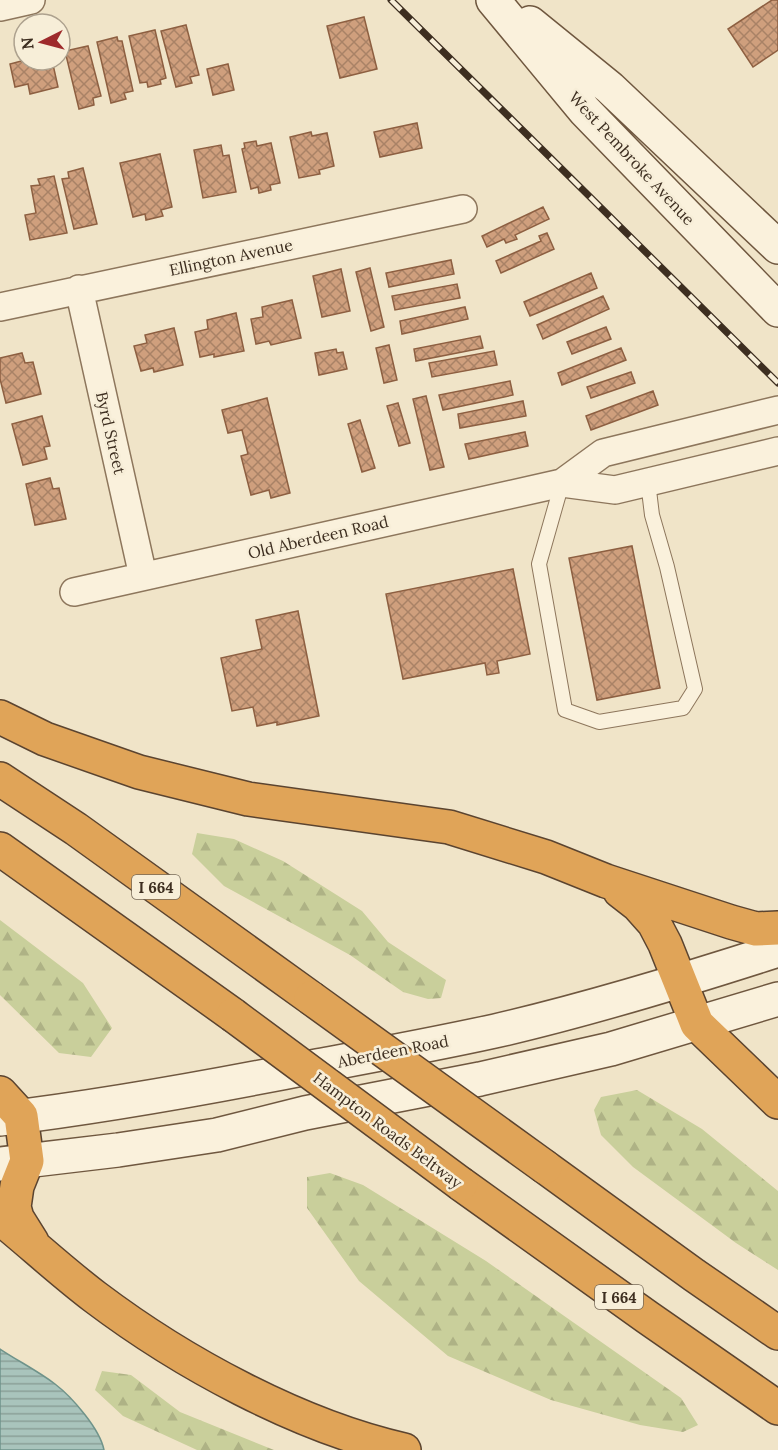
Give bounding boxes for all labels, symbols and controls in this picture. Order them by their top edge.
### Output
north arrow [12,12,72,72]
text: N [16,36,38,51]
street label: West Pembroke Avenue [565,87,699,229]
street label: Ellington Avenue [168,234,295,280]
street label: Byrd Street [92,390,130,477]
street label: Old Aberdeen Road [246,511,391,563]
road number: I 664 [132,875,180,899]
street label: Aberdeen Road [335,1030,451,1072]
street label: Hampton Roads Beltway [310,1067,467,1193]
road number: I 664 [595,1285,643,1309]

